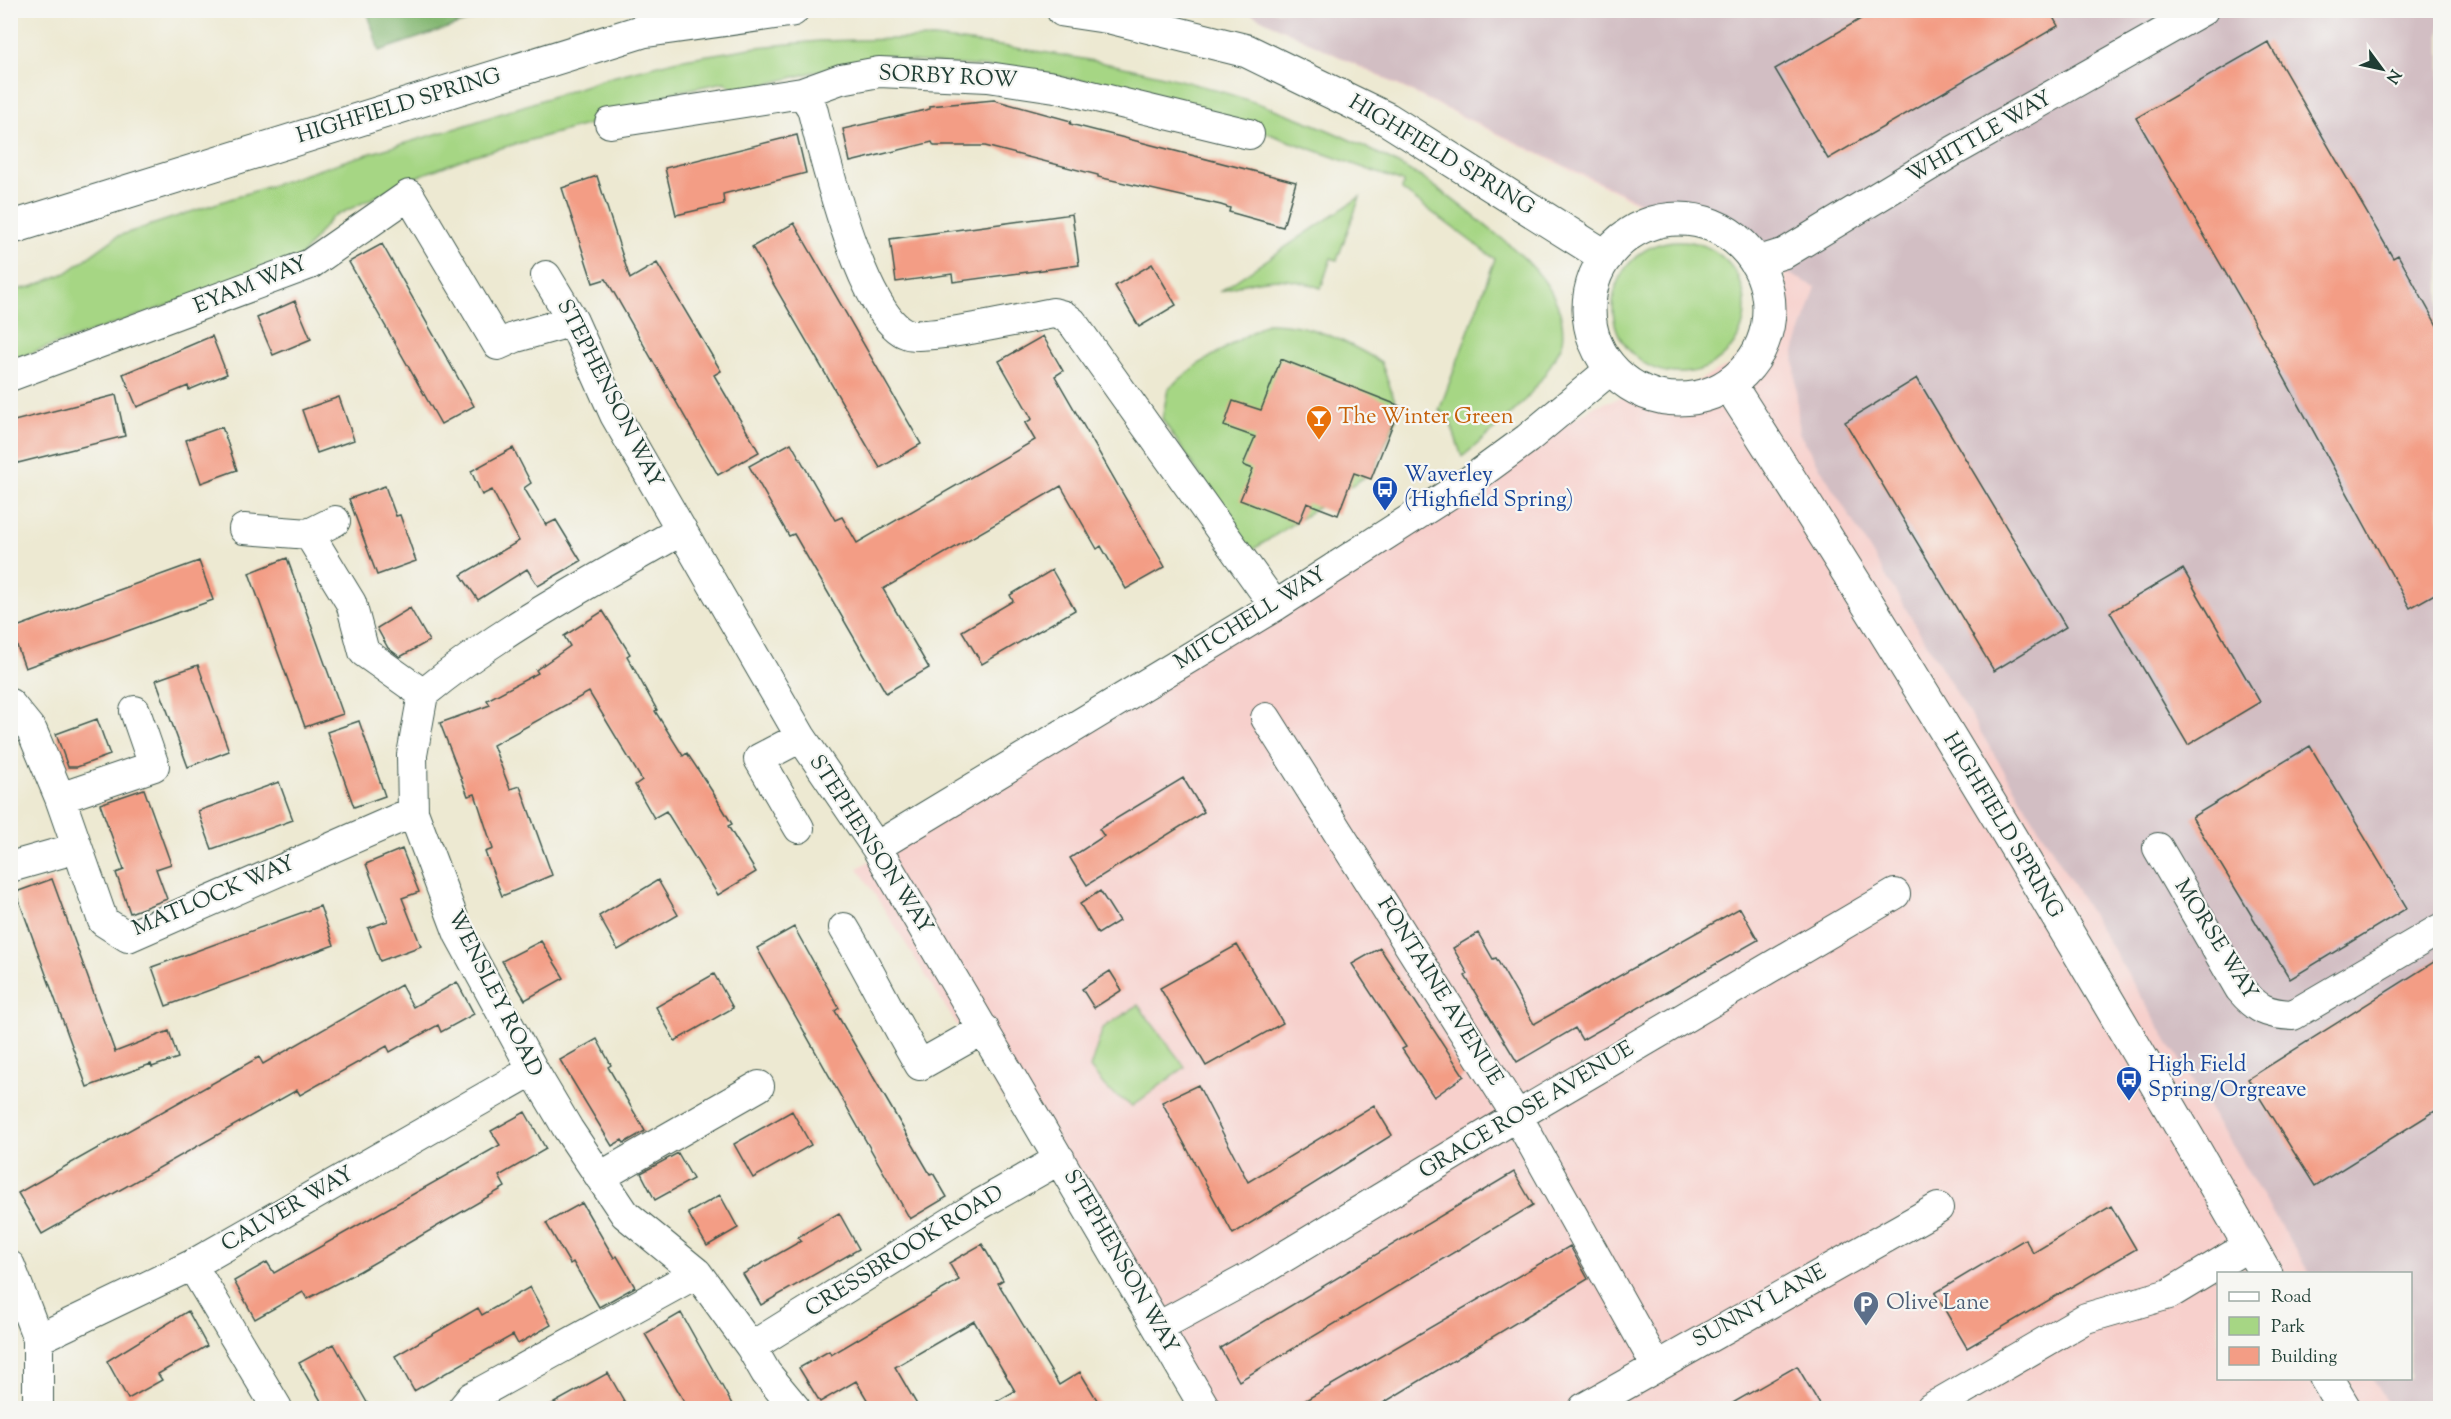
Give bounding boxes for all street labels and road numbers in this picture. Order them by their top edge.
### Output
street label: SORBY ROW [878,58,1018,98]
street label: HIGHFIELD SPRING [293,61,505,153]
street label: WHITTLE WAY [1901,83,2059,193]
street label: HIGHFIELD SPRING [1342,88,1540,224]
street label: EYAM WAY [189,249,313,323]
street label: STEPHENSON WAY [548,294,671,494]
street label: MITCHELL WAY [1169,559,1334,679]
street label: HIGHFIELD SPRING [1934,727,2070,925]
street label: STEPHENSON WAY [800,749,940,941]
street label: MATLOCK WAY [128,848,300,946]
street label: MORSE WAY [2165,873,2265,1007]
street label: FONTAINE AVENUE [1368,892,1510,1092]
street label: WENSLEY ROAD [438,905,550,1083]
street label: GRACE ROSE AVENUE [1413,1034,1641,1188]
street label: CALVER WAY [216,1159,361,1261]
street label: STEPHENSON WAY [1054,1164,1186,1360]
street label: CRESSBROOK ROAD [800,1178,1010,1326]
street label: SUNNY LANE [1687,1257,1833,1357]

